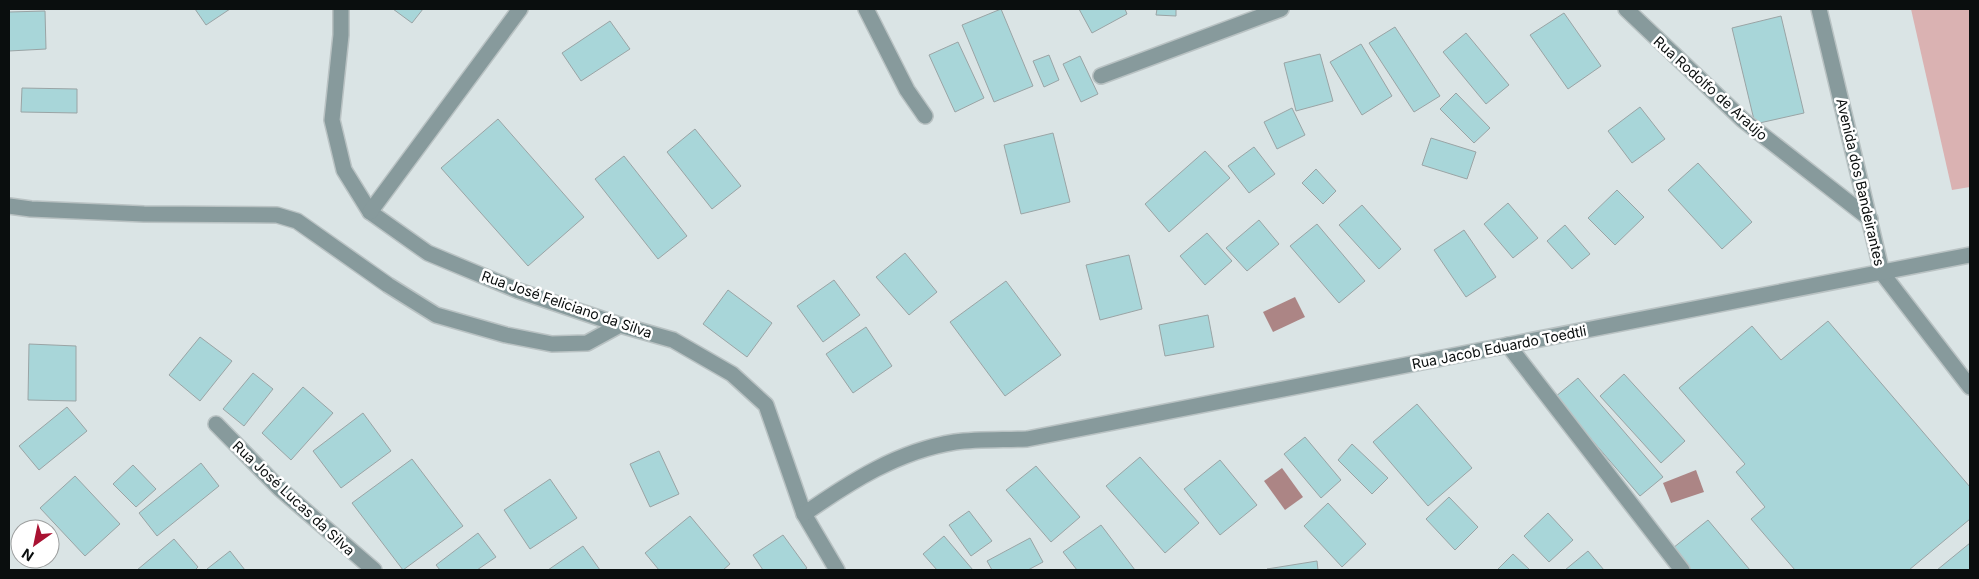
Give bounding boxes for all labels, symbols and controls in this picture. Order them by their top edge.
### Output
street label: Rua Rodolfo de Araújo [1651,32,1771,144]
street label: Avenida dos Bandeirantes [1833,96,1889,268]
street label: Rua José Feliciano da Silva [479,267,655,341]
street label: Rua Jacob Eduardo Toedtli [1410,322,1588,372]
street label: Rua José Lucas da Silva [230,437,358,559]
north arrow [10,519,60,569]
text: N [19,545,37,565]

